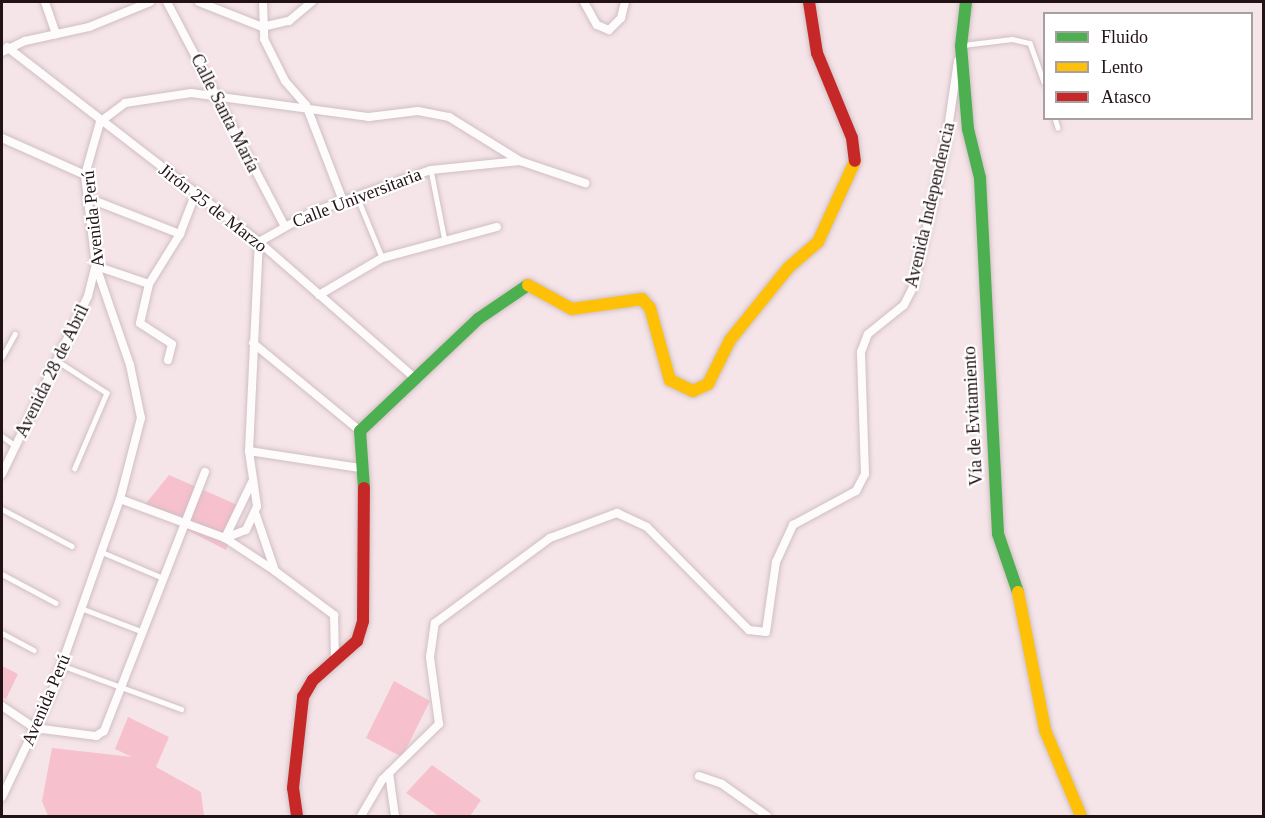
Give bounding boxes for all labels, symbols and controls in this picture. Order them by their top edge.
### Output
legend [1043,12,1253,120]
text: Fluido [1101,27,1148,47]
street label: Calle Santa María [186,50,264,176]
text: Lento [1101,57,1143,77]
text: Atasco [1101,87,1151,107]
street label: Avenida Independencia [900,120,960,290]
street label: Jirón 25 de Marzo [155,159,271,257]
street label: Calle Universitaria [289,163,425,233]
street label: Avenida Perú [77,170,109,268]
street label: Avenida 28 de Abril [10,301,94,441]
street label: Vía de Evitamiento [959,346,987,486]
street label: Avenida Perú [17,651,75,749]

